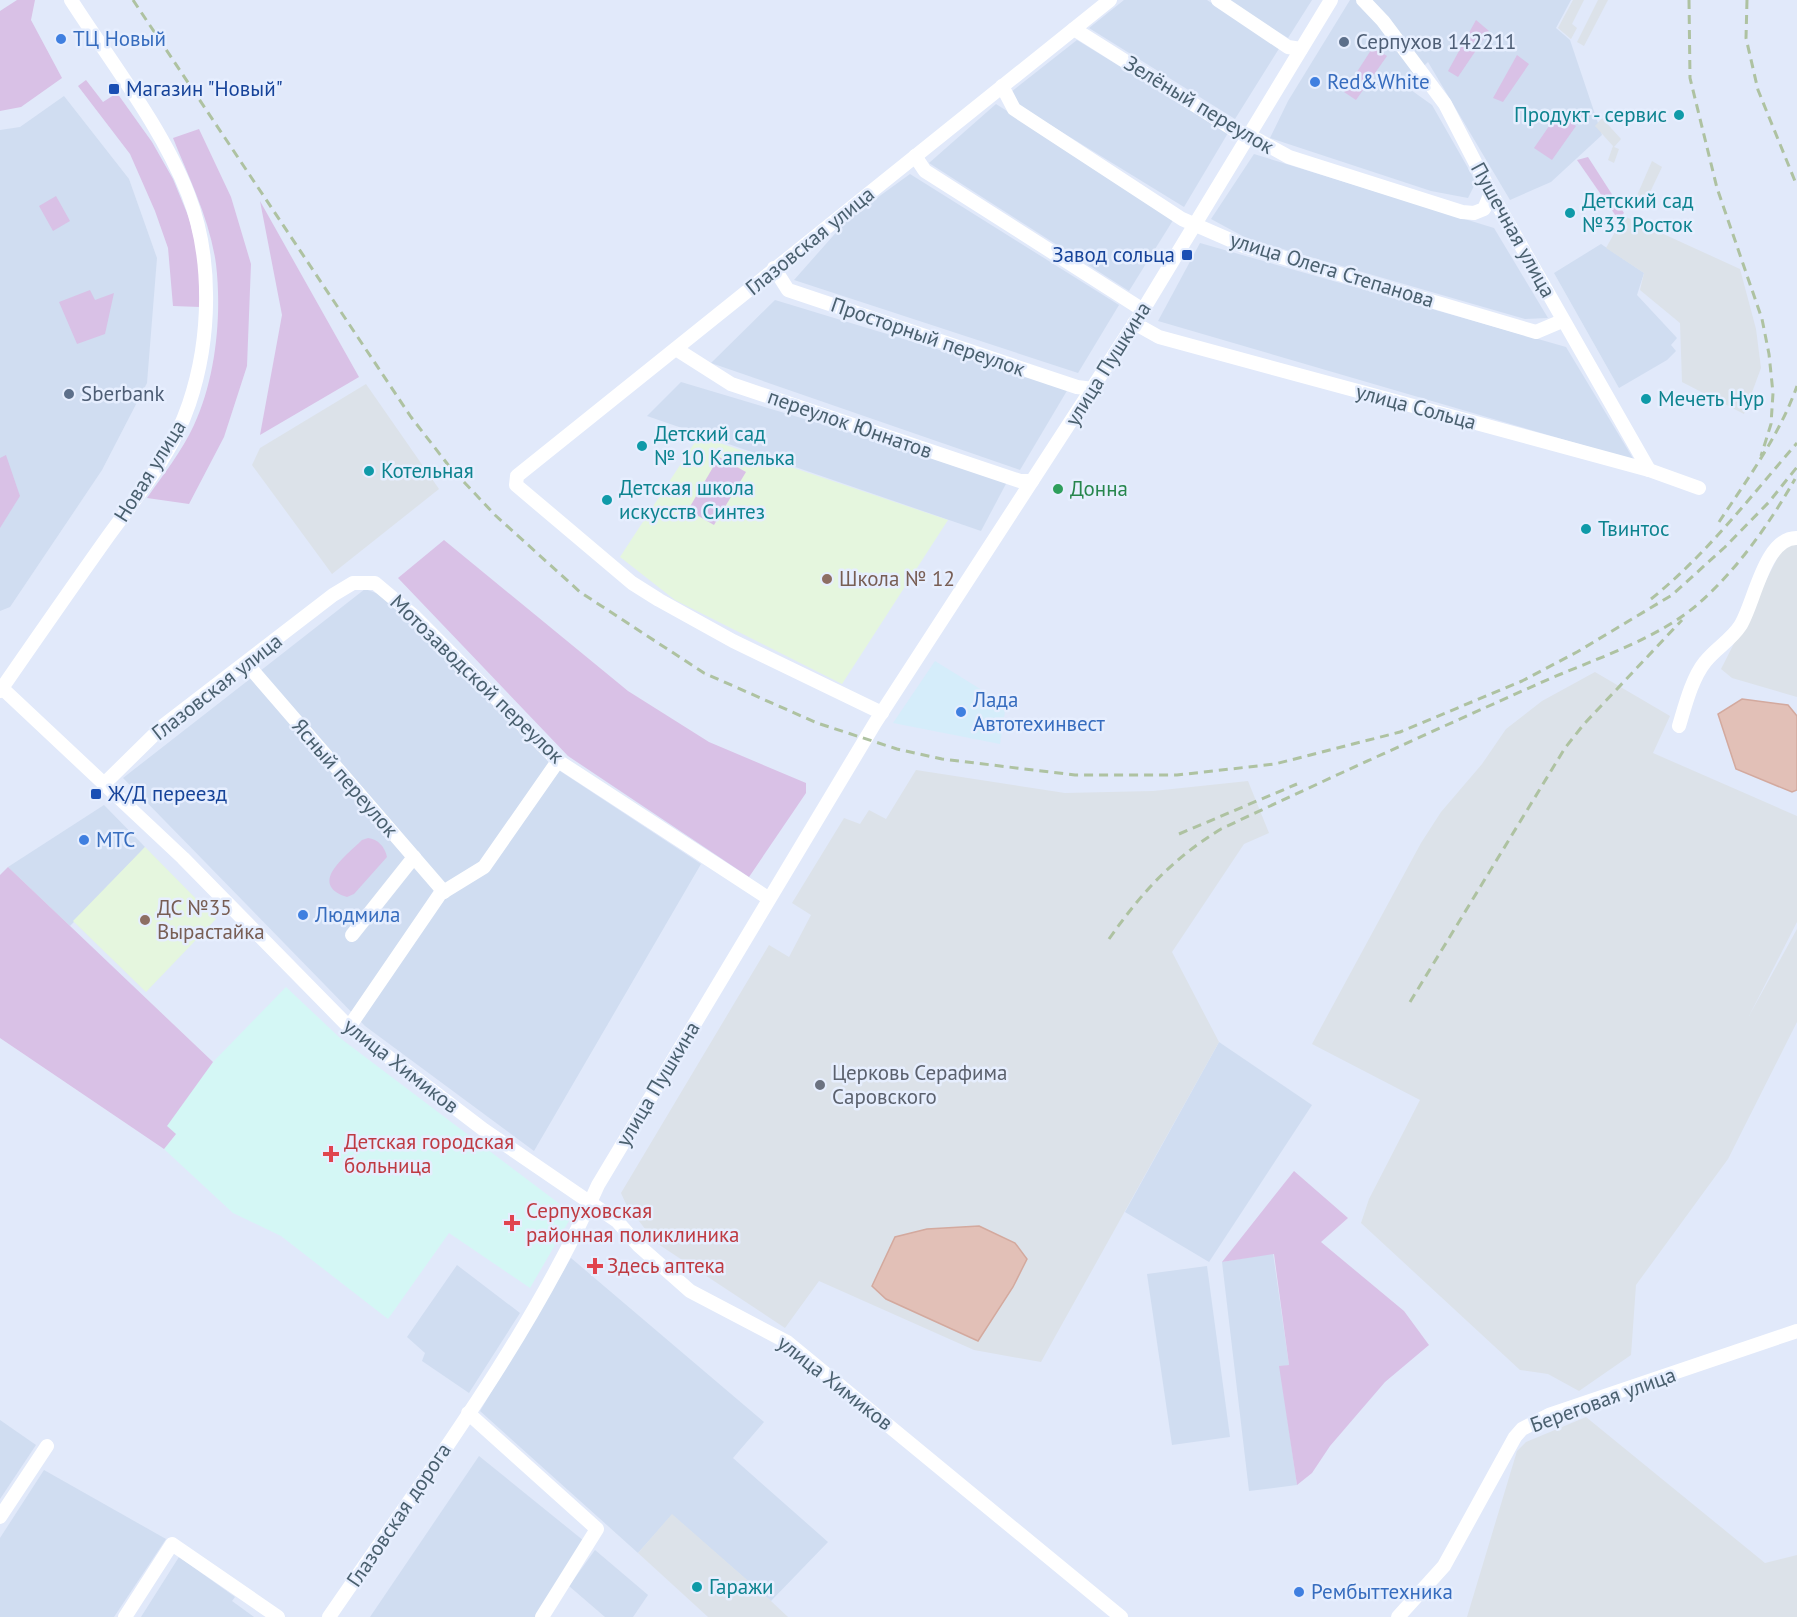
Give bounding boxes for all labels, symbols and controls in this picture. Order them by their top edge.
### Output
place label: ТЦ Новый [73,25,166,52]
place label: Серпухов 142211 [1356,28,1517,55]
marker: ТЦ Новый [54,32,68,46]
marker: Серпухов 142211 [1337,35,1351,49]
street label: Зелёный переулок [1119,49,1279,160]
place label: Red&White [1327,68,1430,95]
place label: Магазин "Новый" [126,75,283,102]
marker: Red&White [1308,75,1322,89]
marker: Магазин "Новый" [107,82,121,96]
place label: Продукт - сервис [1514,101,1667,128]
marker: Продукт - сервис [1672,108,1686,122]
street label: Пушечная улица [1465,157,1562,302]
street label: Глазовская улица [740,180,880,301]
place label: Детский сад №33 Росток [1582,187,1694,238]
marker: Детский сад №33 Росток [1563,206,1577,220]
street label: улица Олега Степанова [1227,226,1438,313]
place label: Завод сольца [1052,241,1175,268]
marker: Завод сольца [1180,248,1194,262]
street label: Просторный переулок [828,291,1029,382]
street label: улица Пушкина [1059,297,1156,431]
street label: улица Сольца [1353,377,1479,436]
place label: Sberbank [81,380,165,407]
street label: переулок Юннатов [764,383,936,464]
place label: Мечеть Нур [1658,385,1764,412]
marker: Sberbank [62,387,76,401]
marker: Мечеть Нур [1639,392,1653,406]
street label: Новая улица [108,415,192,527]
place label: Детский сад № 10 Капелька [654,420,795,471]
marker: Детский сад № 10 Капелька [635,439,649,453]
place label: Котельная [381,457,474,484]
marker: Котельная [362,464,376,478]
place label: Детская школа искусств Синтез [619,474,765,525]
place label: Донна [1070,475,1128,502]
marker: Донна [1051,482,1065,496]
marker: Детская школа искусств Синтез [600,493,614,507]
place label: Твинтос [1598,515,1669,542]
marker: Твинтос [1579,522,1593,536]
place label: Школа № 12 [839,565,955,592]
marker: Школа № 12 [820,572,834,586]
street label: Мотозаводской переулок [385,588,570,769]
street label: Глазовская улица [146,627,287,746]
place label: Лада Автотехинвест [972,686,1106,737]
marker: Лада Автотехинвест [954,705,968,719]
street label: Ясный переулок [286,713,404,843]
place label: Ж/Д переезд [107,780,227,807]
marker: Ж/Д переезд [89,787,103,801]
place label: МТС [96,826,135,853]
marker: МТС [77,833,91,847]
place label: ДС №35 Вырастайка [157,894,265,945]
place label: Людмила [314,901,400,928]
marker: Людмила [296,908,310,922]
marker: ДС №35 Вырастайка [138,913,152,927]
street label: улица Химиков [338,1012,465,1119]
street label: улица Пушкина [610,1016,706,1151]
place label: Церковь Серафима Саровского [832,1059,1008,1110]
marker: Церковь Серафима Саровского [813,1078,827,1092]
place label: Детская городская больница [344,1128,514,1179]
marker: Детская городская больница [322,1145,340,1163]
place label: Серпуховская районная поликлиника [526,1197,740,1248]
marker: Серпуховская районная поликлиника [503,1214,521,1232]
place label: Здесь аптека [607,1252,725,1279]
marker: Здесь аптека [588,1259,602,1273]
street label: улица Химиков [772,1329,899,1436]
street label: Береговая улица [1526,1361,1679,1438]
street label: Глазовская дорога [340,1438,457,1592]
place label: Гаражи [709,1573,773,1600]
place label: Рембыттехника [1311,1578,1453,1605]
marker: Гаражи [690,1580,704,1594]
marker: Рембыттехника [1292,1585,1306,1599]

